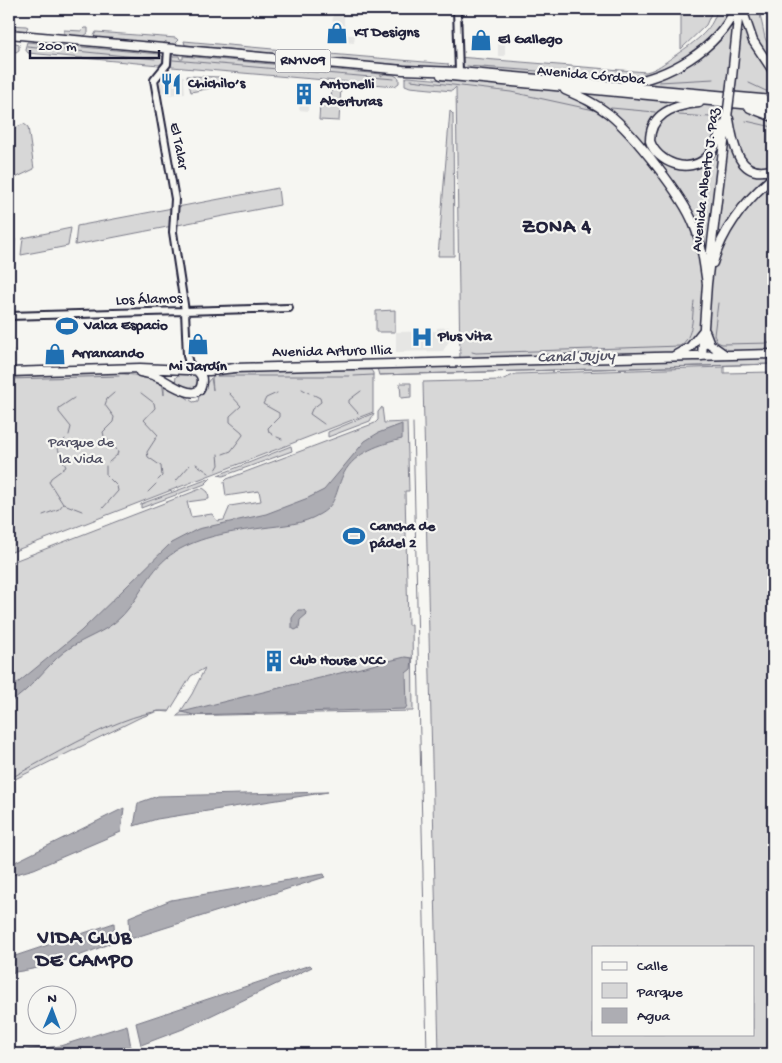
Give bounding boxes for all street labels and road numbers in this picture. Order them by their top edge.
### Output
road number: RN1V09 [276,49,330,72]
street label: Avenida Córdoba [536,62,646,90]
street label: Avenida Alberto J. Paz [688,107,724,253]
street label: El Talar [165,121,192,173]
street label: Los Álamos [115,290,183,310]
street label: Avenida Arturo Illia [272,342,393,362]

